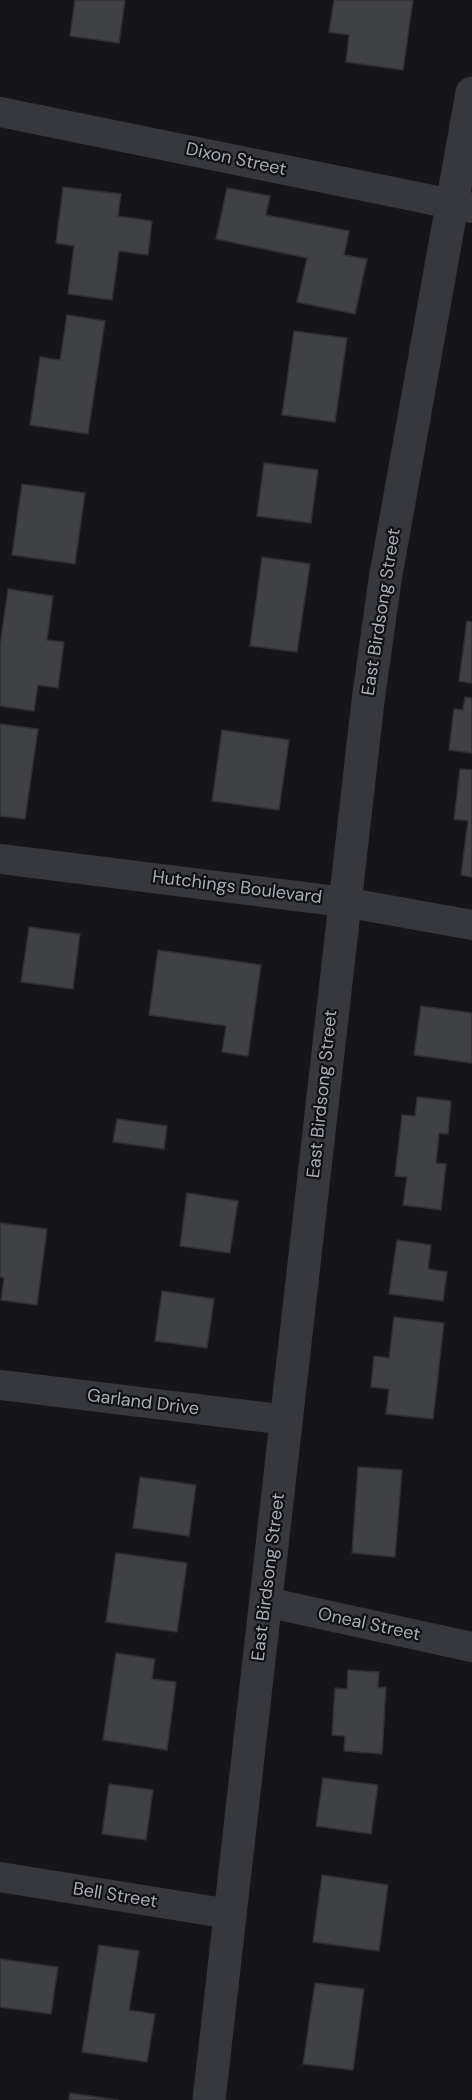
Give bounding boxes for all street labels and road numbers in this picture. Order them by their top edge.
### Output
street label: Dixon Street [184,139,288,181]
street label: East Birdsong Street [358,527,406,697]
street label: Hutchings Boulevard [151,867,323,909]
street label: East Birdsong Street [303,1009,343,1179]
street label: Garland Drive [86,1385,200,1421]
street label: East Birdsong Street [248,1492,290,1662]
street label: Oneal Street [316,1604,422,1646]
street label: Bell Street [71,1879,159,1913]

